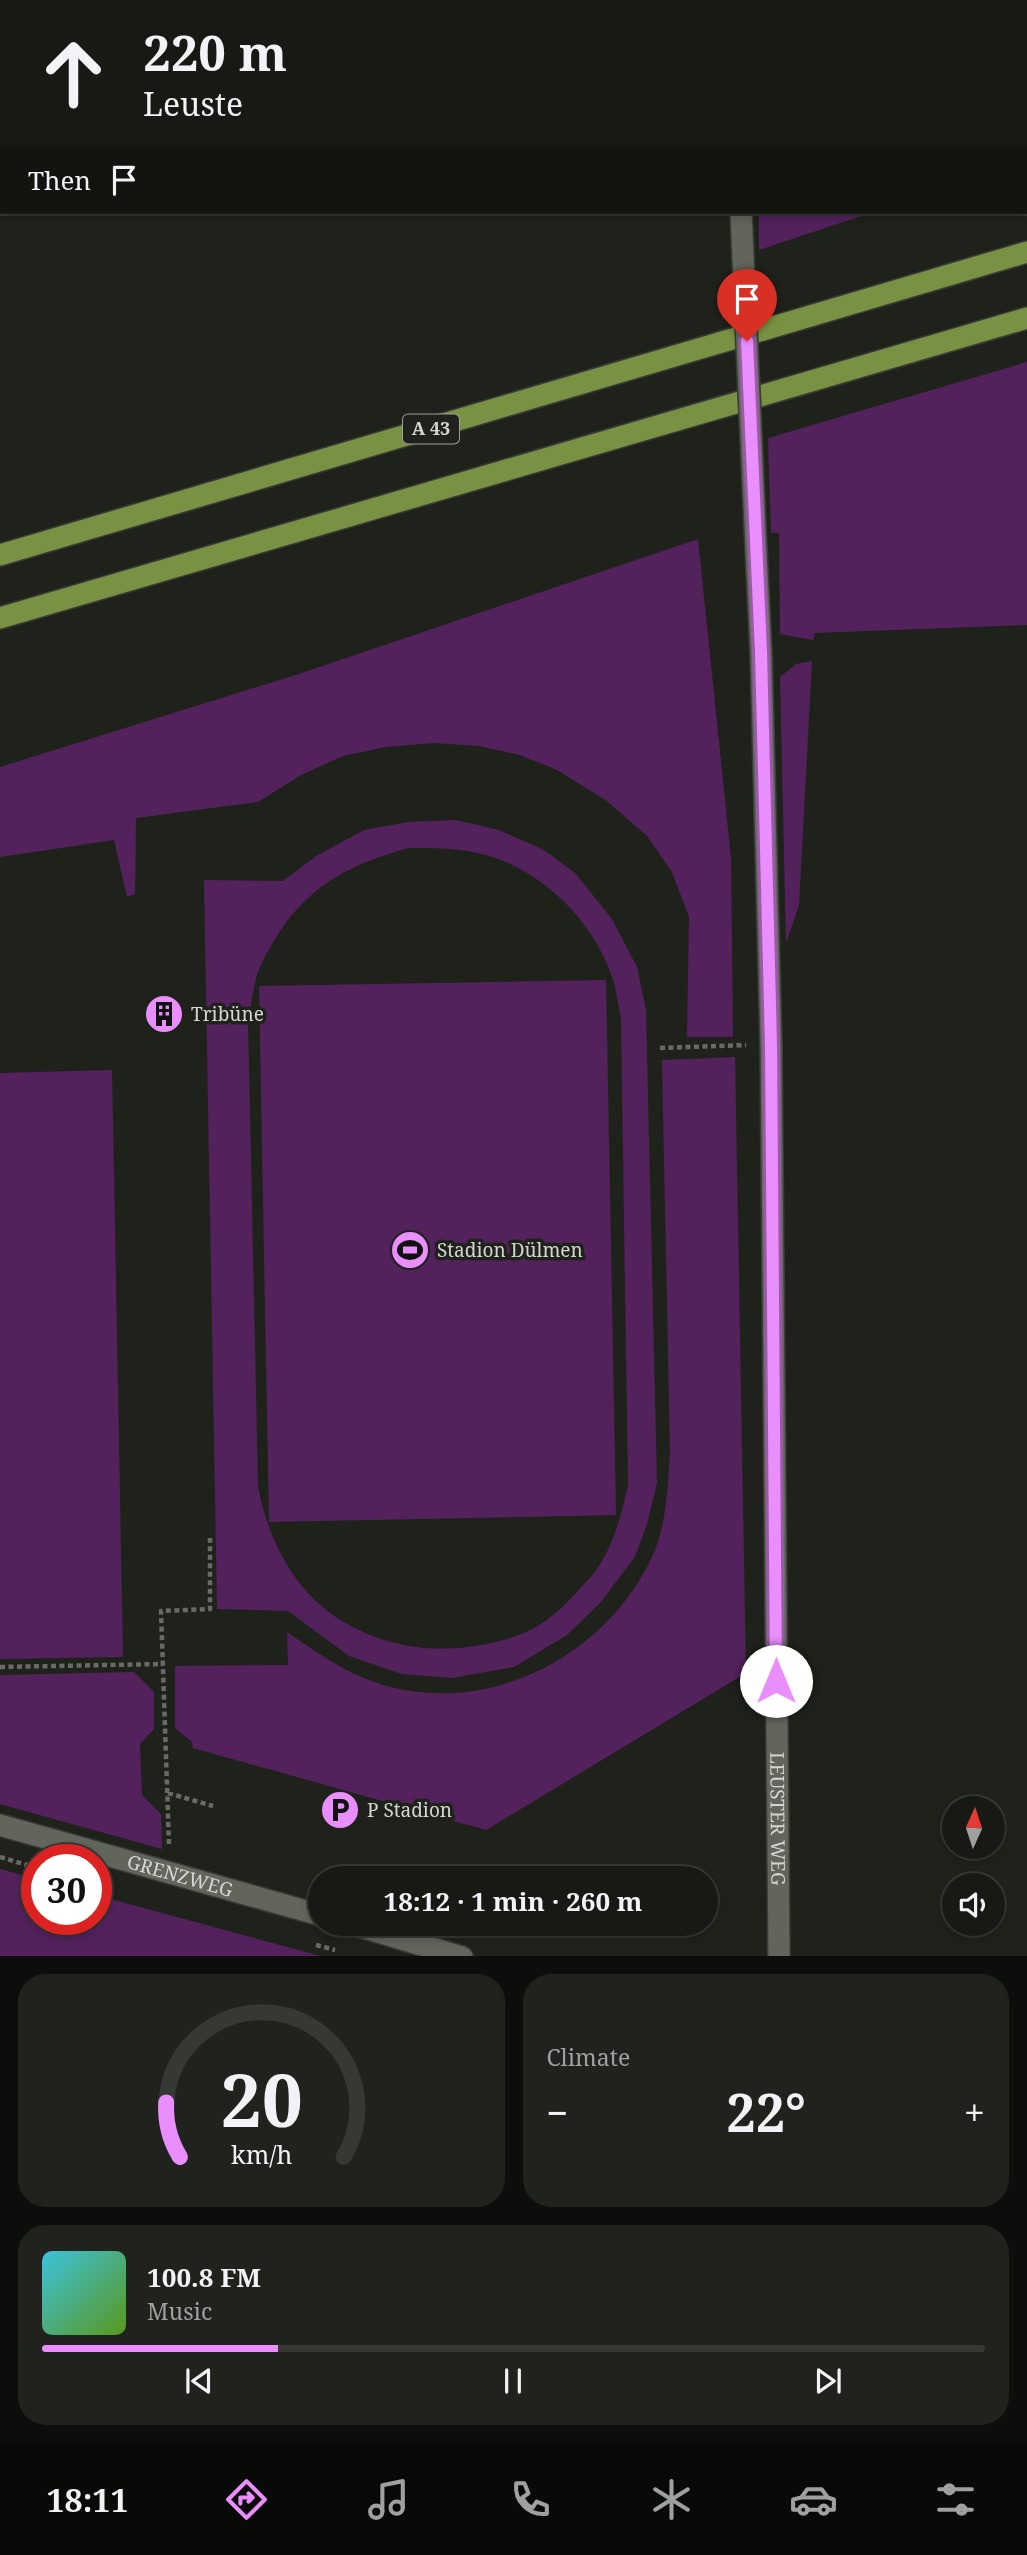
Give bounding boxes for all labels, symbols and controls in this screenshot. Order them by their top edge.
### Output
text: 220 m [143,19,287,85]
icon: ahead [28,28,119,119]
text: Leuste [143,82,243,125]
icon: arrive [105,161,143,199]
text: Then [28,162,91,198]
pin [717,269,777,341]
icon: arrive [728,280,766,318]
road number: A 43 [403,414,459,444]
building icon: Tribüne [143,993,185,1035]
place label: Tribüne [191,1001,264,1027]
sports icon: Stadion Dülmen [389,1229,431,1271]
place label: Stadion Dülmen [437,1237,583,1263]
position arrow [739,1644,813,1718]
street label: LEUSTER WEG [764,1752,791,1886]
parking icon: P Stadion [319,1789,361,1831]
north arrow [942,1796,1004,1858]
map controls [942,1796,1005,1936]
place label: P Stadion [367,1797,452,1823]
speed limit sign: 30 [21,1844,112,1935]
street label: GRENZWEG [124,1848,236,1903]
button: sound [942,1873,1005,1936]
text: 18:12 · 1 min · 260 m [383,1883,643,1919]
text: Climate [547,2041,630,2073]
text: 20 [220,2049,302,2148]
text: 22° [726,2076,806,2147]
text: − [547,2086,569,2138]
text: + [964,2086,985,2138]
text: km/h [231,2136,292,2170]
text: 100.8 FM [147,2259,261,2295]
text: Music [147,2295,212,2327]
icon: previous [180,2362,218,2400]
icon: pause [494,2362,532,2400]
icon: next [809,2362,847,2400]
icon: directions [222,2475,271,2524]
icon: music [364,2475,413,2524]
icon: phone [506,2475,555,2524]
icon: climate [647,2475,696,2524]
icon: car [789,2475,838,2524]
icon: filters [931,2475,980,2524]
text: 18:11 [46,2478,129,2521]

